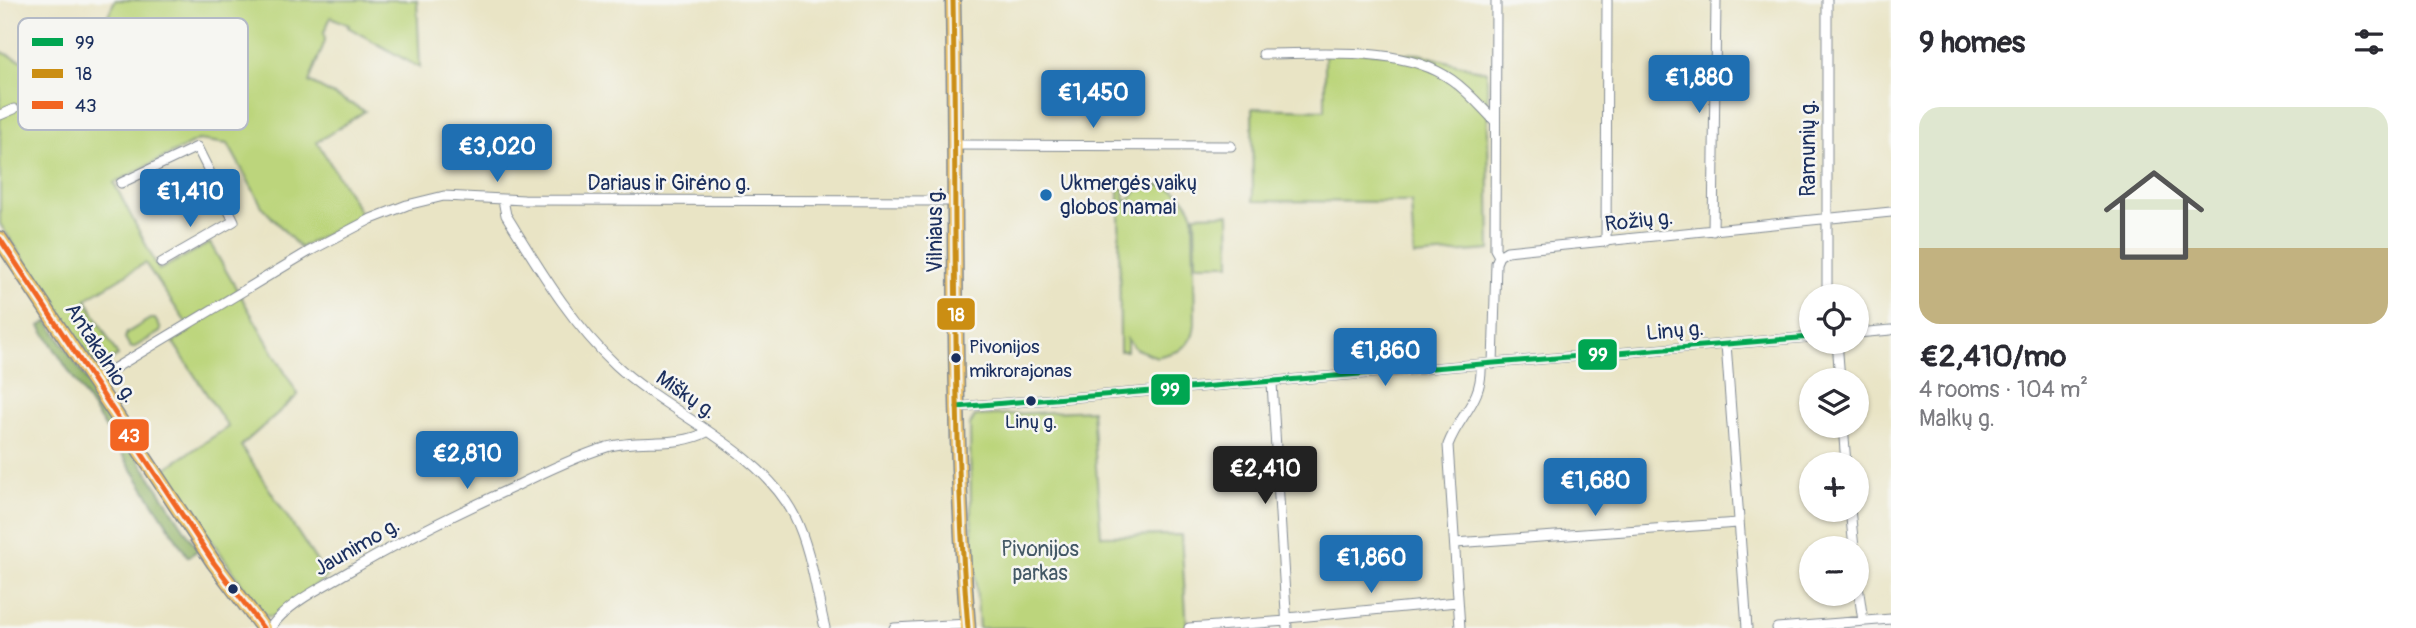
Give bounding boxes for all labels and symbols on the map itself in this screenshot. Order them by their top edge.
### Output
legend [18,18,248,130]
text: 99 [75,31,95,55]
pin: €1,880 [1642,55,1756,115]
text: 18 [75,62,92,86]
pin: €1,450 [1036,71,1150,130]
text: 43 [75,94,97,118]
street label: Ramunių g. [1795,99,1822,197]
pin: €3,020 [440,124,554,184]
pin: €1,410 [133,170,247,229]
street label: Dariaus ir Girėno g. [587,170,751,197]
place label: Ukmergės vaikų globos namai [1060,170,1197,221]
street label: Vilniaus g. [922,187,949,273]
marker: Ukmergės vaikų globos namai [1038,187,1054,203]
street label: Rožių g. [1603,204,1675,238]
line badge: 18 [936,297,976,331]
street label: Antakalnio g. [59,298,143,408]
text: 18 [947,303,965,327]
street label: Linų g. [1645,315,1705,347]
pin: €1,860 [1328,328,1442,388]
place label: Pivonijos mikrorajonas [969,335,1072,383]
line badge: 99 [1577,338,1618,371]
text: 99 [1588,343,1608,367]
marker: Pivonijos mikrorajonas [949,351,963,365]
street label: Miškų g. [651,365,721,425]
line badge: 99 [1150,373,1191,406]
text: 99 [1160,378,1180,402]
marker: Linų g. [1024,394,1038,408]
place label: Linų g. [1005,410,1057,434]
line badge: 43 [109,418,150,452]
text: 43 [118,424,140,448]
pin: €2,810 [410,432,524,491]
pin: €2,410 [1208,447,1322,506]
pin: €1,680 [1538,458,1652,518]
street label: Jaunimo g. [309,512,405,582]
park label: Pivonijos parkas [1001,536,1080,587]
pin: €1,860 [1314,536,1428,595]
unlabelled marker [226,582,240,596]

